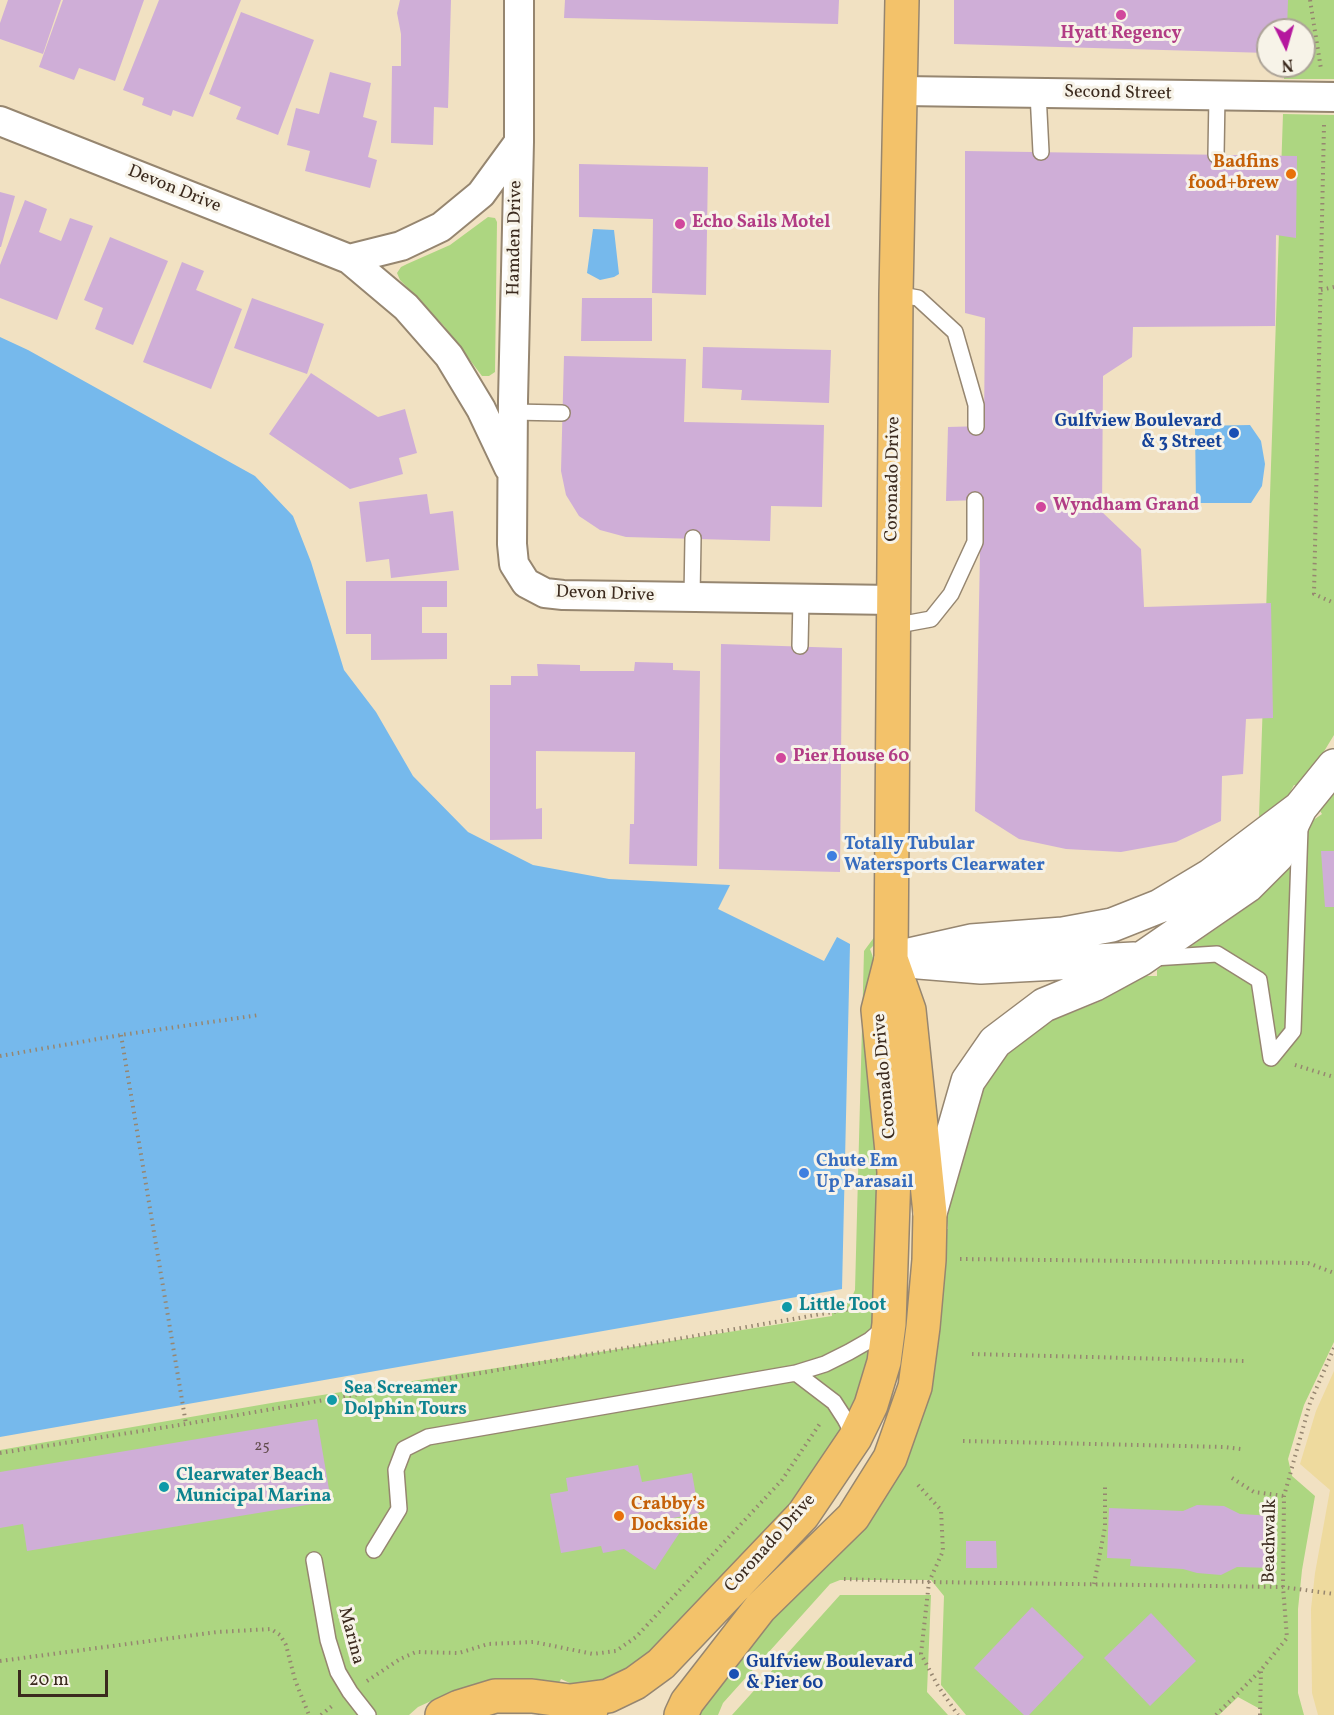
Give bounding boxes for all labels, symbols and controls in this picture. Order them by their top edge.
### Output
marker: Hyatt Regency [1114,8,1128,22]
north arrow [1256,18,1316,78]
place label: Hyatt Regency [1060,24,1182,46]
text: N [1281,52,1294,75]
street label: Second Street [1064,82,1172,106]
place label: Badfins food+brew [1188,153,1279,195]
street label: Devon Drive [124,162,224,218]
marker: Badfins food+brew [1284,167,1298,181]
street label: Hamden Drive [504,180,528,296]
place label: Echo Sails Motel [692,213,830,235]
marker: Echo Sails Motel [673,217,687,231]
place label: Gulfview Boulevard & 3 Street [1054,412,1222,454]
street label: Coronado Drive [882,416,906,542]
marker: Gulfview Boulevard & 3 Street [1227,426,1241,440]
place label: Wyndham Grand [1053,496,1199,518]
marker: Wyndham Grand [1034,500,1048,514]
street label: Devon Drive [555,582,655,608]
place label: Pier House 60 [793,747,909,769]
marker: Pier House 60 [774,751,788,765]
place label: Totally Tubular Watersports Clearwater [844,835,1045,878]
marker: Totally Tubular Watersports Clearwater [825,849,839,863]
street label: Coronado Drive [870,1013,902,1139]
place label: Chute Em Up Parasail [816,1152,914,1194]
marker: Chute Em Up Parasail [797,1166,811,1180]
place label: Little Toot [799,1296,886,1318]
marker: Little Toot [780,1300,794,1314]
place label: Sea Screamer Dolphin Tours [344,1379,467,1422]
marker: Sea Screamer Dolphin Tours [325,1393,339,1407]
house number: 25 [254,1438,270,1456]
place label: Clearwater Beach Municipal Marina [176,1466,331,1508]
marker: Clearwater Beach Municipal Marina [157,1480,171,1494]
street label: Coronado Drive [721,1490,821,1598]
place label: Crabby’s Dockside [631,1495,708,1538]
street label: Beachwalk [1259,1499,1283,1583]
marker: Crabby’s Dockside [612,1509,626,1523]
street label: Marina [332,1605,368,1667]
place label: Gulfview Boulevard & Pier 60 [746,1653,914,1696]
scale bar [21,1658,111,1696]
marker: Gulfview Boulevard & Pier 60 [727,1667,741,1681]
text: 20 m [29,1668,69,1693]

